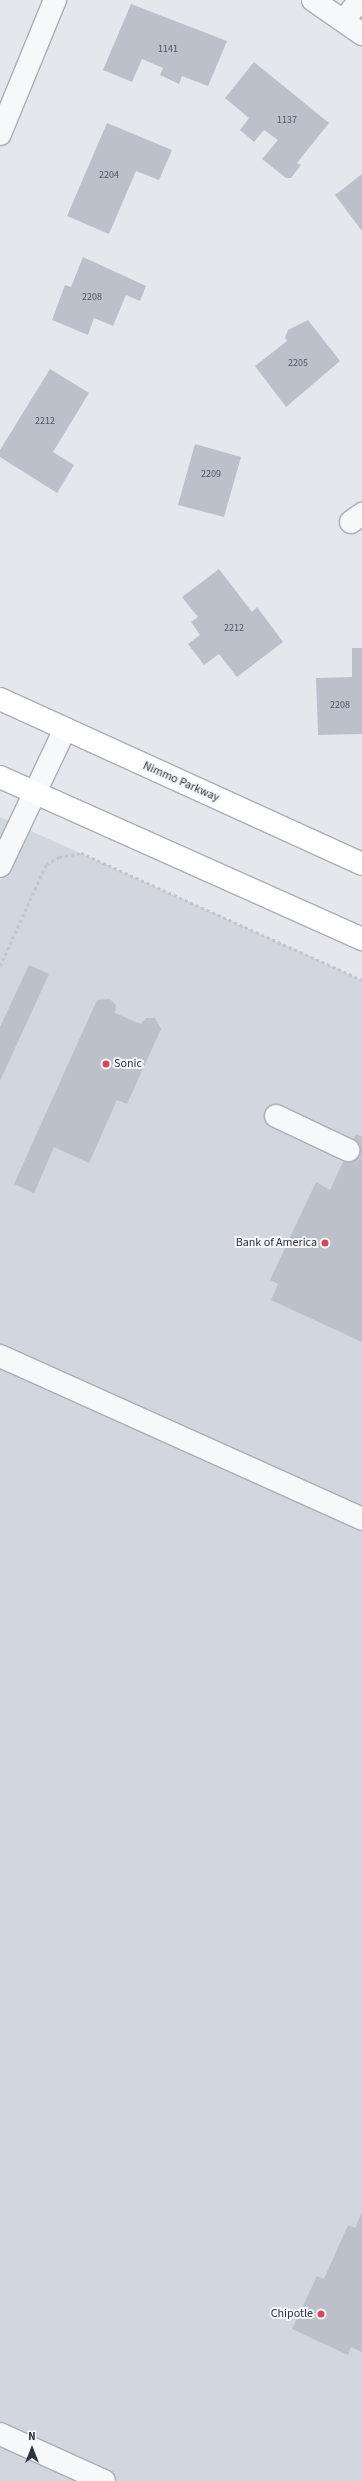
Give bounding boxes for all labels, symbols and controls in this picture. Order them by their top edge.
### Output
house number: 1141 [158,44,178,56]
house number: 1137 [277,115,297,127]
house number: 2204 [99,170,119,182]
house number: 2208 [82,292,102,304]
house number: 2205 [288,358,308,370]
house number: 2212 [35,416,55,428]
house number: 2209 [201,469,221,481]
house number: 2212 [224,623,244,635]
house number: 2208 [330,700,350,712]
street label: Nimmo Parkway [141,759,221,805]
place label: Sonic [114,1057,142,1071]
marker: Sonic [101,1059,111,1069]
place label: Bank of America [236,1236,317,1250]
marker: Bank of America [320,1238,330,1248]
place label: Chipotle [271,2307,313,2321]
marker: Chipotle [316,2309,326,2319]
north arrow [12,2429,52,2469]
text: N [28,2429,36,2444]

